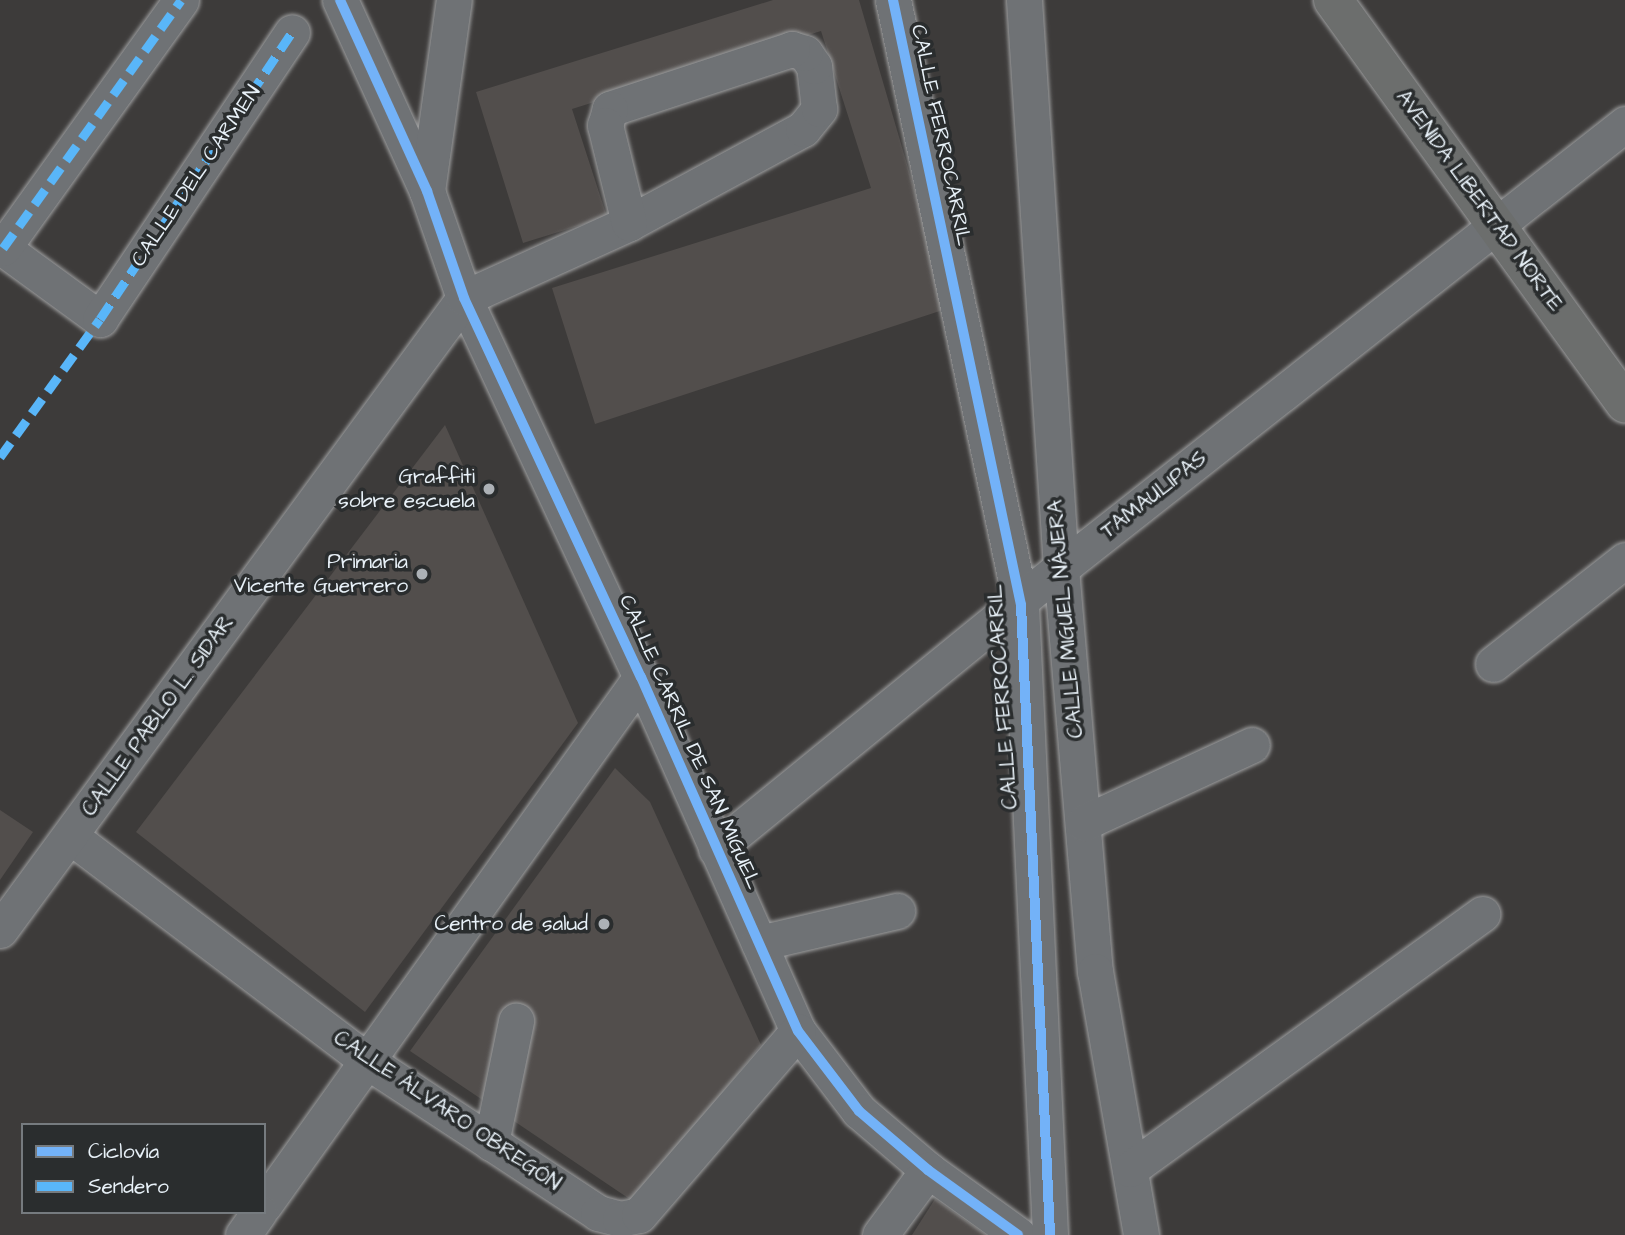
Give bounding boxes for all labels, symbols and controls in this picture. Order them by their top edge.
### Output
street label: CALLE FERROCARRIL [905,22,977,248]
street label: CALLE DEL CARMEN [126,80,266,272]
street label: AVENIDA LIBERTAD NORTE [1390,86,1568,316]
street label: TAMAULIPAS [1096,446,1212,544]
place label: Graffiti sobre escuela [338,464,475,514]
marker: Graffiti sobre escuela [481,481,497,497]
street label: CALLE MIGUEL NÁJERA [1043,499,1089,739]
place label: Primaria Vicente Guerrero [234,549,408,599]
marker: Primaria Vicente Guerrero [414,566,430,582]
street label: CALLE FERROCARRIL [983,584,1023,810]
street label: CALLE CARRIL DE SAN MIGUEL [614,591,766,893]
street label: CALLE PABLO L. SIDAR [77,611,239,821]
place label: Centro de salud [434,911,588,937]
marker: Centro de salud [594,914,614,934]
street label: CALLE ÁLVARO OBREGÓN [329,1025,565,1197]
legend [21,1123,266,1214]
text: Ciclovía [88,1137,159,1166]
text: Sendero [88,1172,169,1201]

